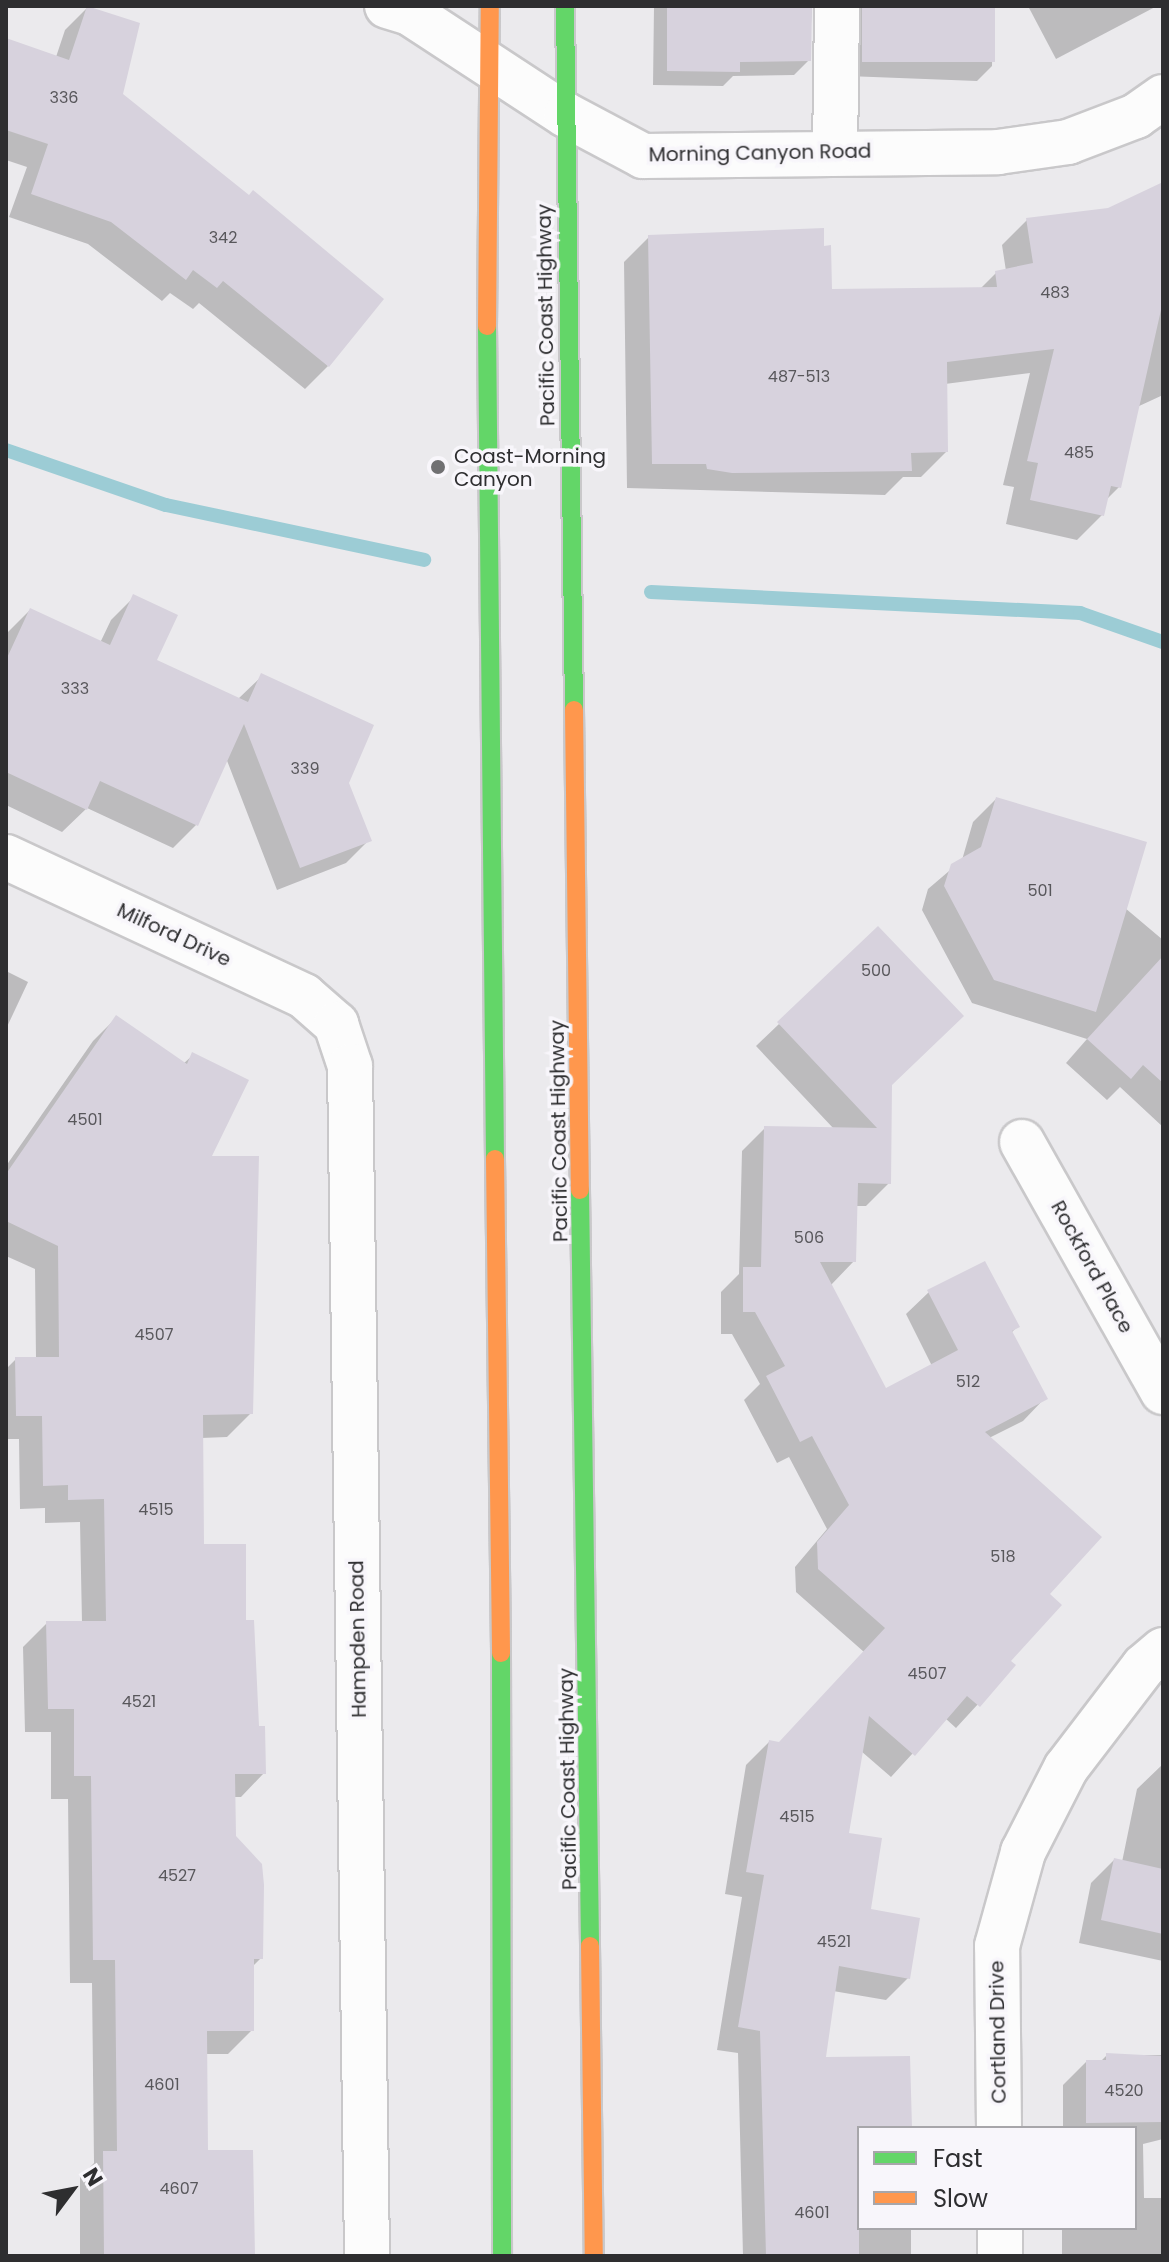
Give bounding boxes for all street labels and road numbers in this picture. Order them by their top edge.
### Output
street label: Morning Canyon Road [648,139,872,167]
street label: Pacific Coast Highway [532,204,560,426]
street label: Milford Drive [113,898,235,972]
street label: Pacific Coast Highway [545,1020,573,1242]
street label: Rockford Place [1046,1197,1138,1337]
street label: Hampden Road [345,1560,371,1718]
street label: Pacific Coast Highway [554,1668,582,1890]
street label: Cortland Drive [985,1960,1011,2104]

